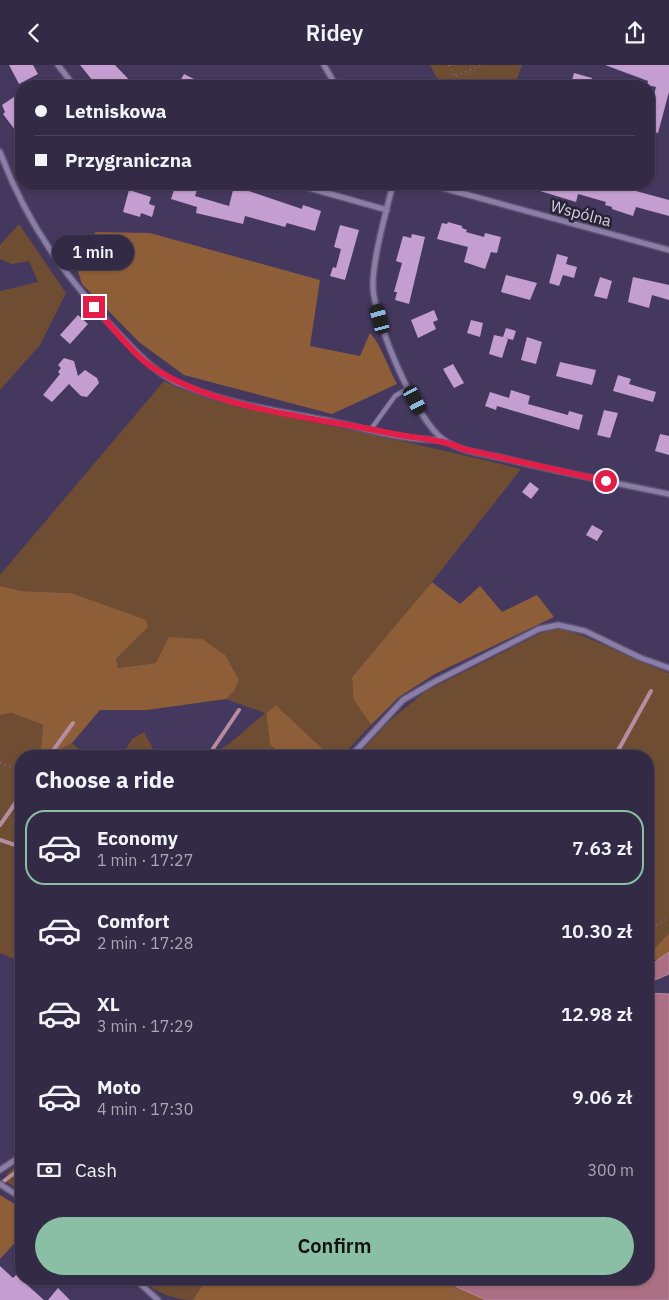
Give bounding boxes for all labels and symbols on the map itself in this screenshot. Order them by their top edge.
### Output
street label: Wspólna [548,195,614,231]
callout: 1 min [53,235,135,269]
route end [83,296,105,318]
car [368,303,391,335]
car [401,383,428,417]
route start [595,470,617,492]

